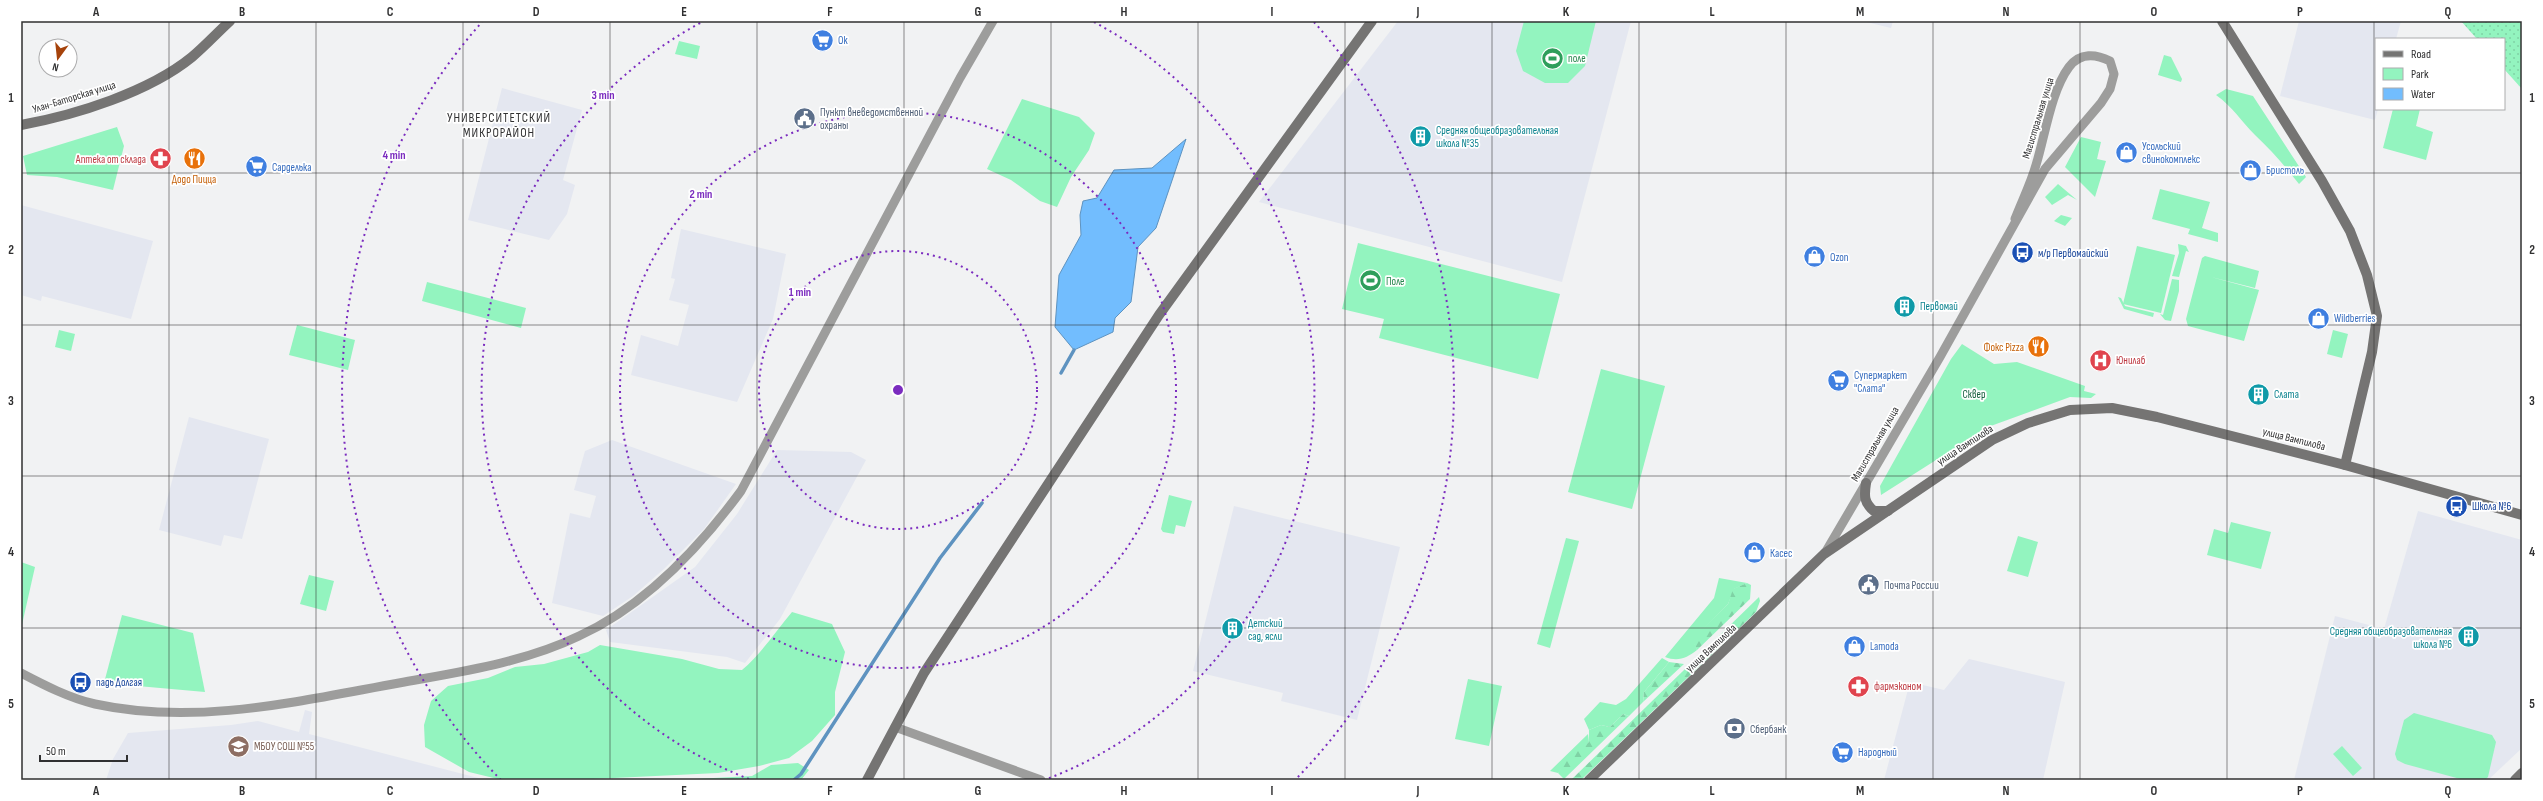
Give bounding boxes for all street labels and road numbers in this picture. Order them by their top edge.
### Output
street label: Магистральная улица [2019,76,2057,160]
street label: Улан-Баторская улица [31,78,117,116]
street label: Магистральная улица [1848,404,1902,484]
street label: улица Вампилова [1934,422,1996,468]
street label: улица Вампилова [2261,425,2327,453]
street label: улица Вампилова [1683,621,1739,675]

